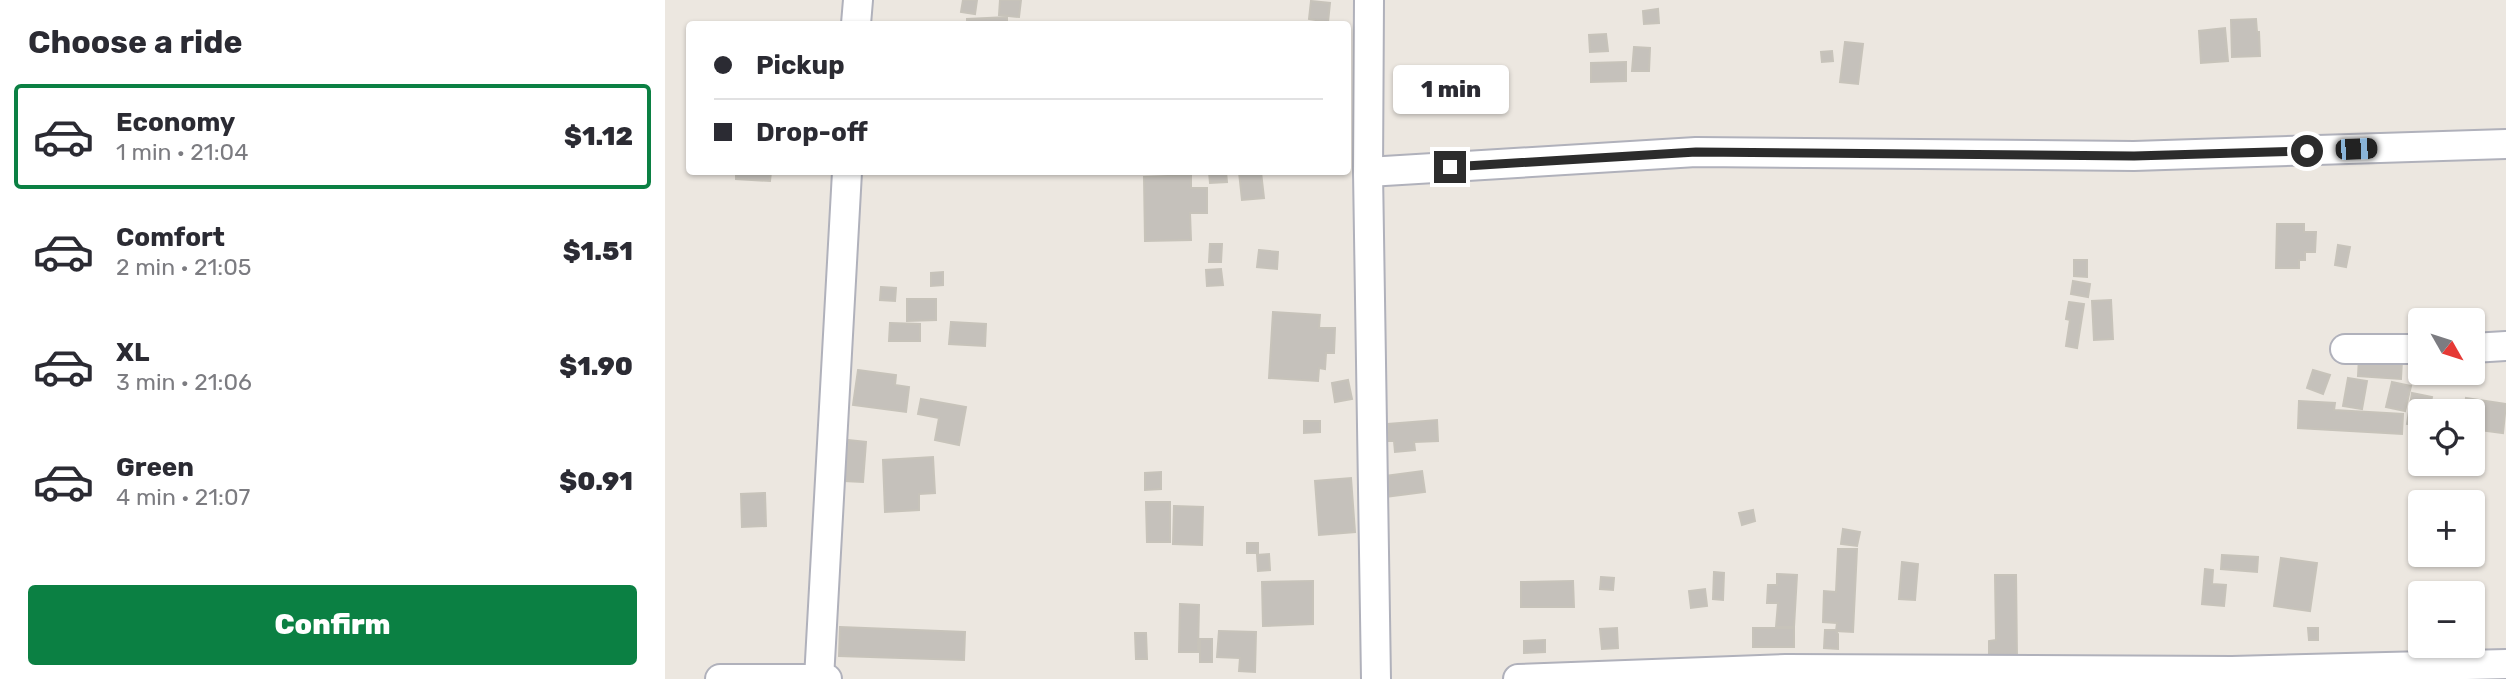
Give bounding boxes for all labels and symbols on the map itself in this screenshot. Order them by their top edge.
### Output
callout: 1 min [1392,66,1508,114]
route start [2291,135,2323,167]
car [2335,138,2378,160]
route end [1434,151,1466,183]
north arrow [2408,308,2485,385]

